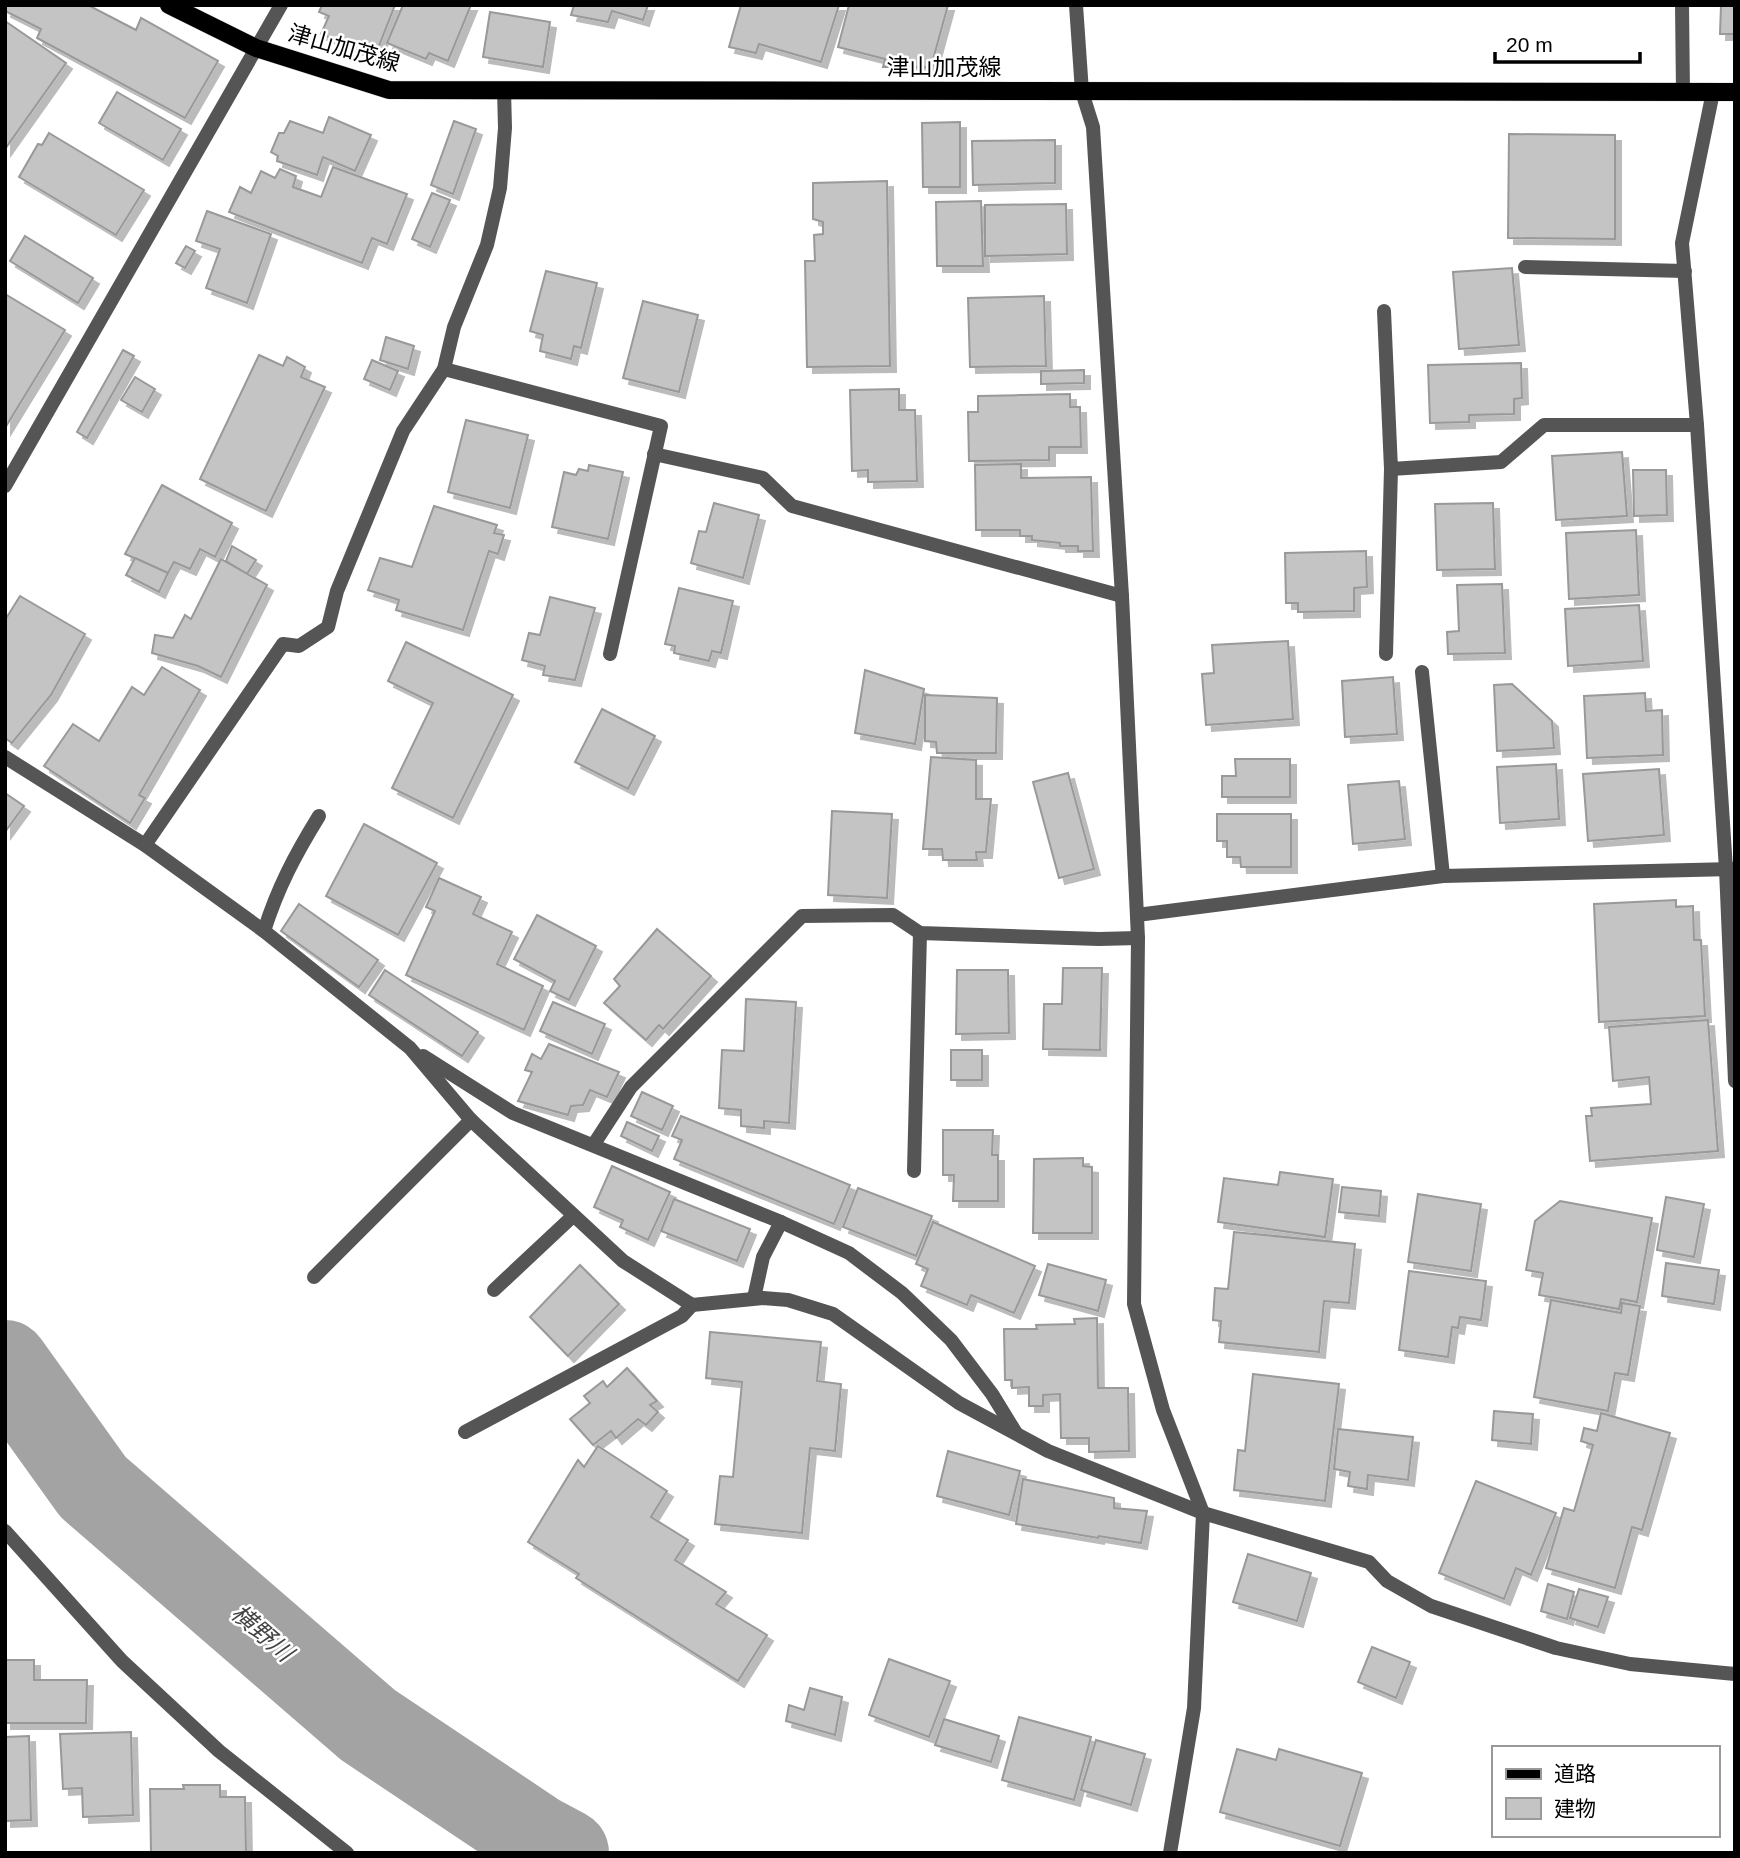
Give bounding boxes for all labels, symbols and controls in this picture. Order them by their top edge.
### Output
street label: 津山加茂線 [285,20,403,76]
scale bar [1495,21,1640,65]
text: 20 m [1506,33,1553,56]
street label: 津山加茂線 [887,54,1002,80]
water label: 横野川 [226,1599,301,1668]
legend [1492,1746,1719,1837]
text: 道路 [1554,1762,1596,1785]
text: 建物 [1554,1797,1596,1820]

